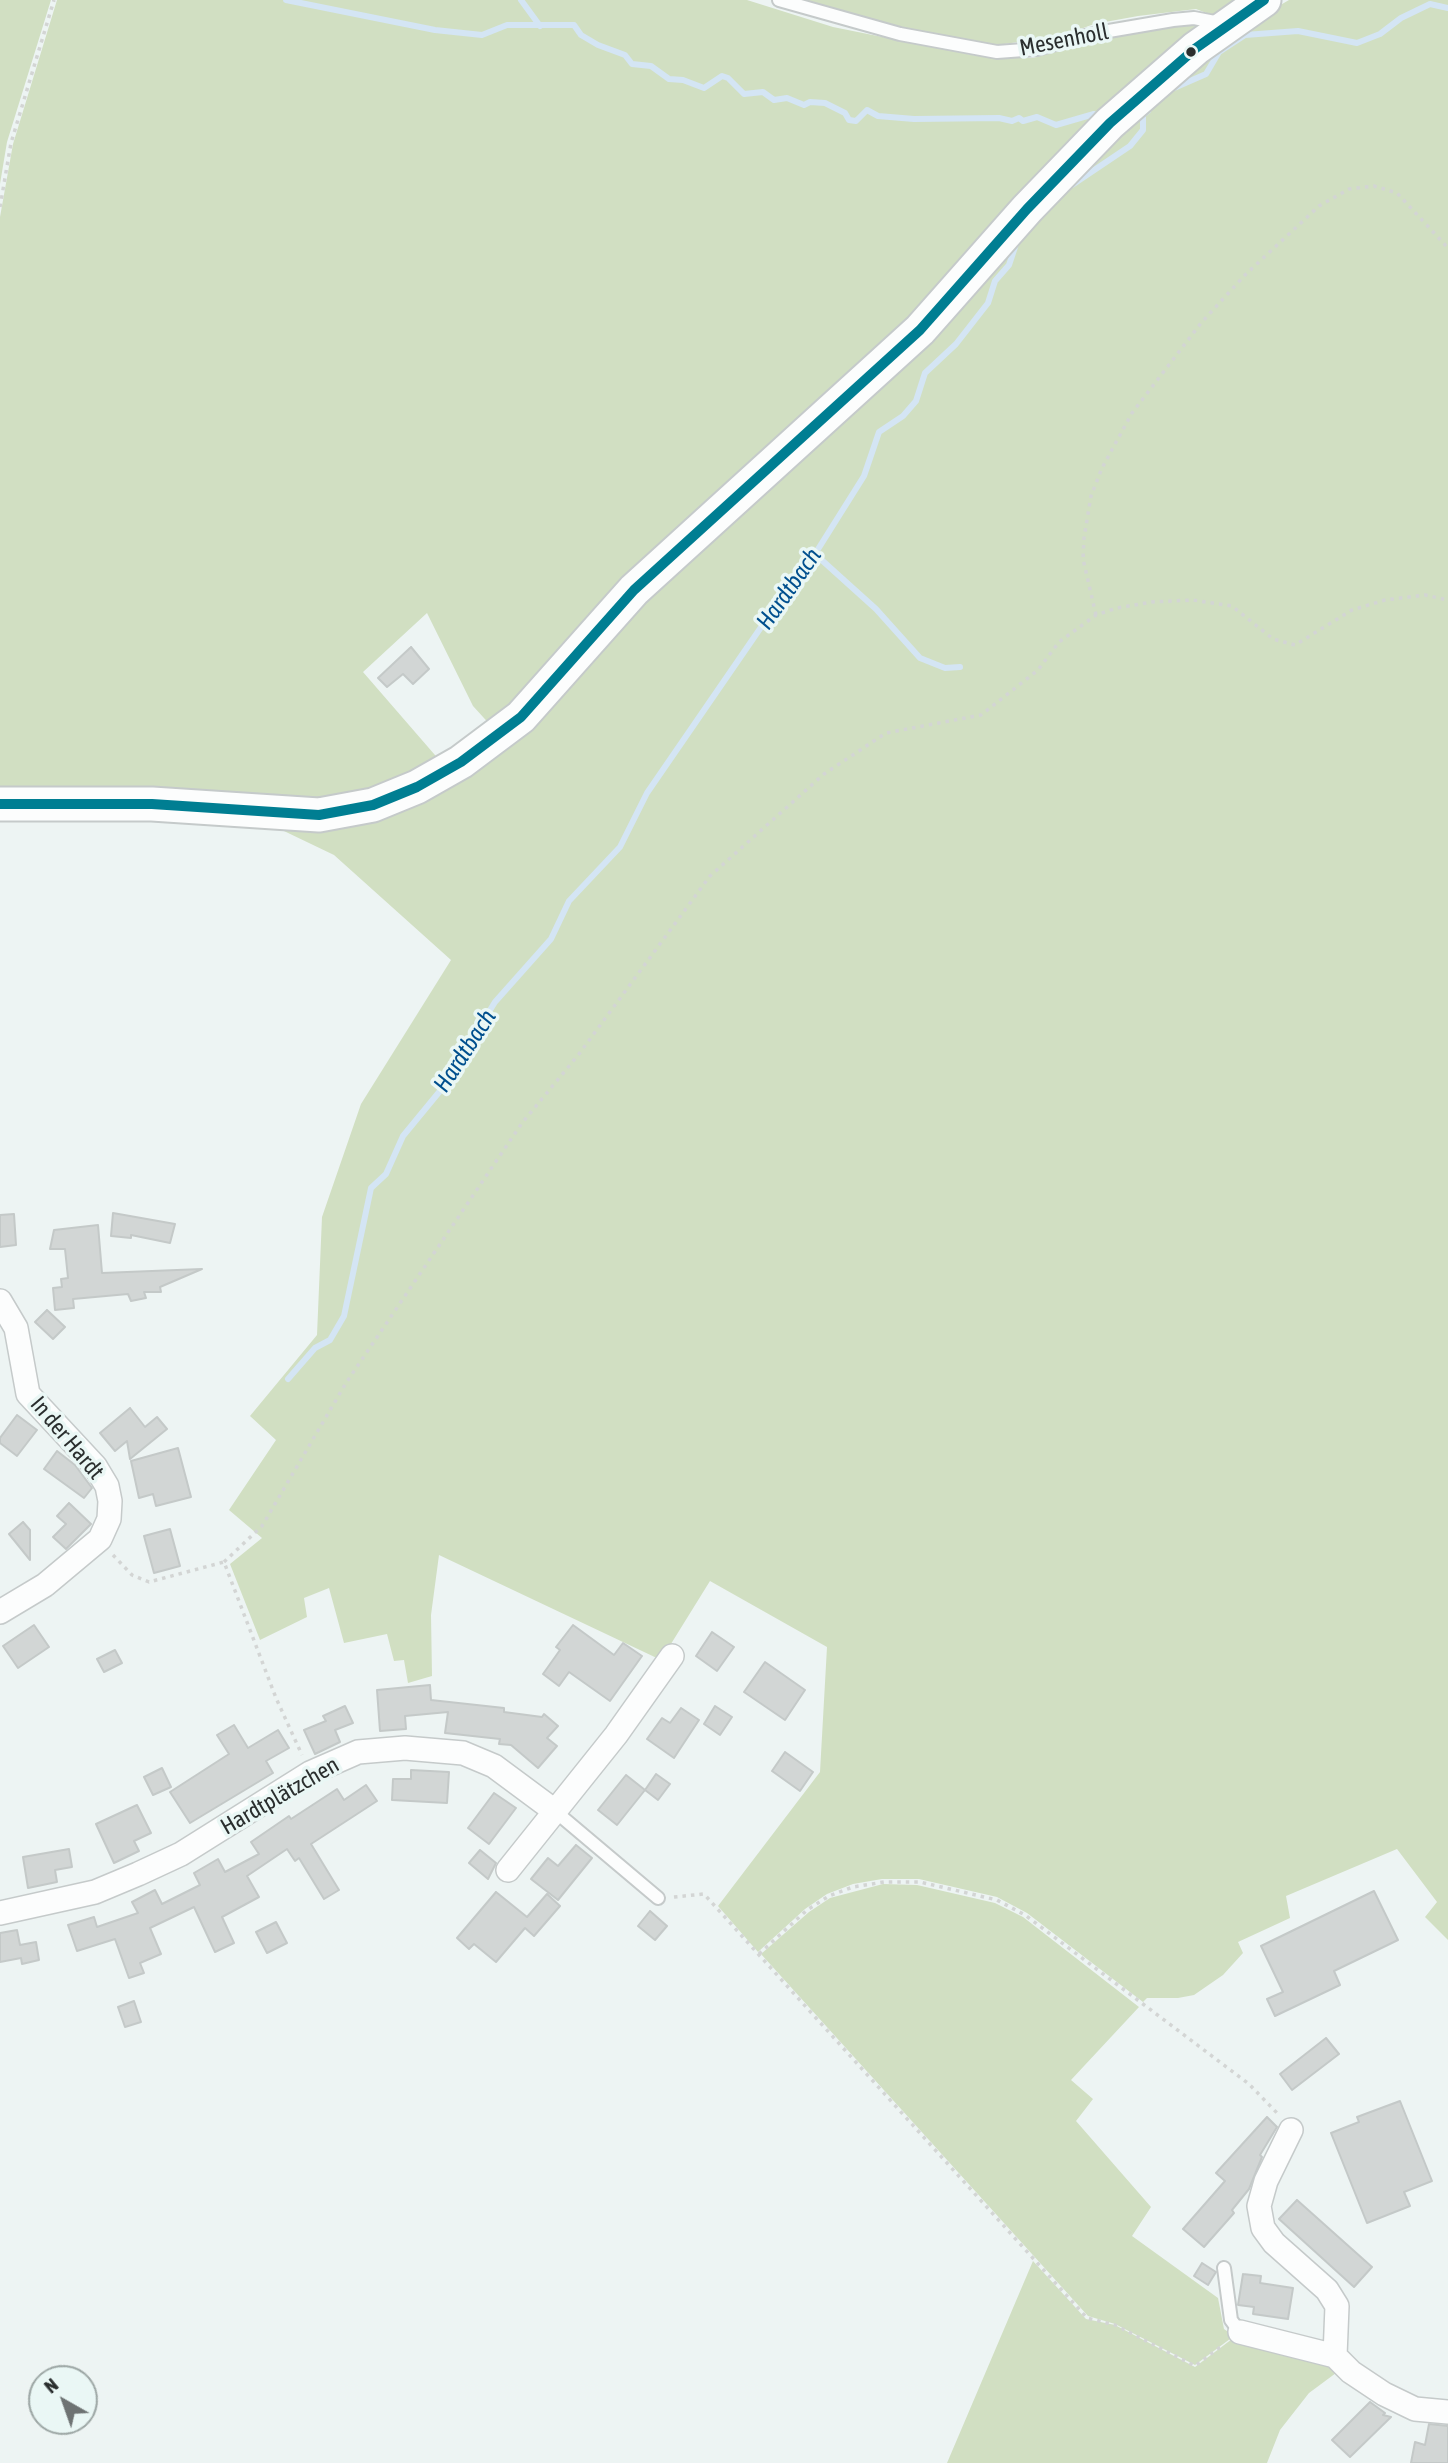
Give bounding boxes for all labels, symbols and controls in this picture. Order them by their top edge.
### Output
street label: Mesenholl [1017,18,1111,62]
unlabelled marker [1184,45,1198,59]
water label: Hardtbach [751,543,827,635]
water label: Hardtbach [428,1004,502,1098]
street label: In der Hardt [24,1391,110,1485]
street label: Hardtplätzchen [216,1751,344,1841]
north arrow [28,2365,98,2435]
text: N [39,2373,62,2397]

